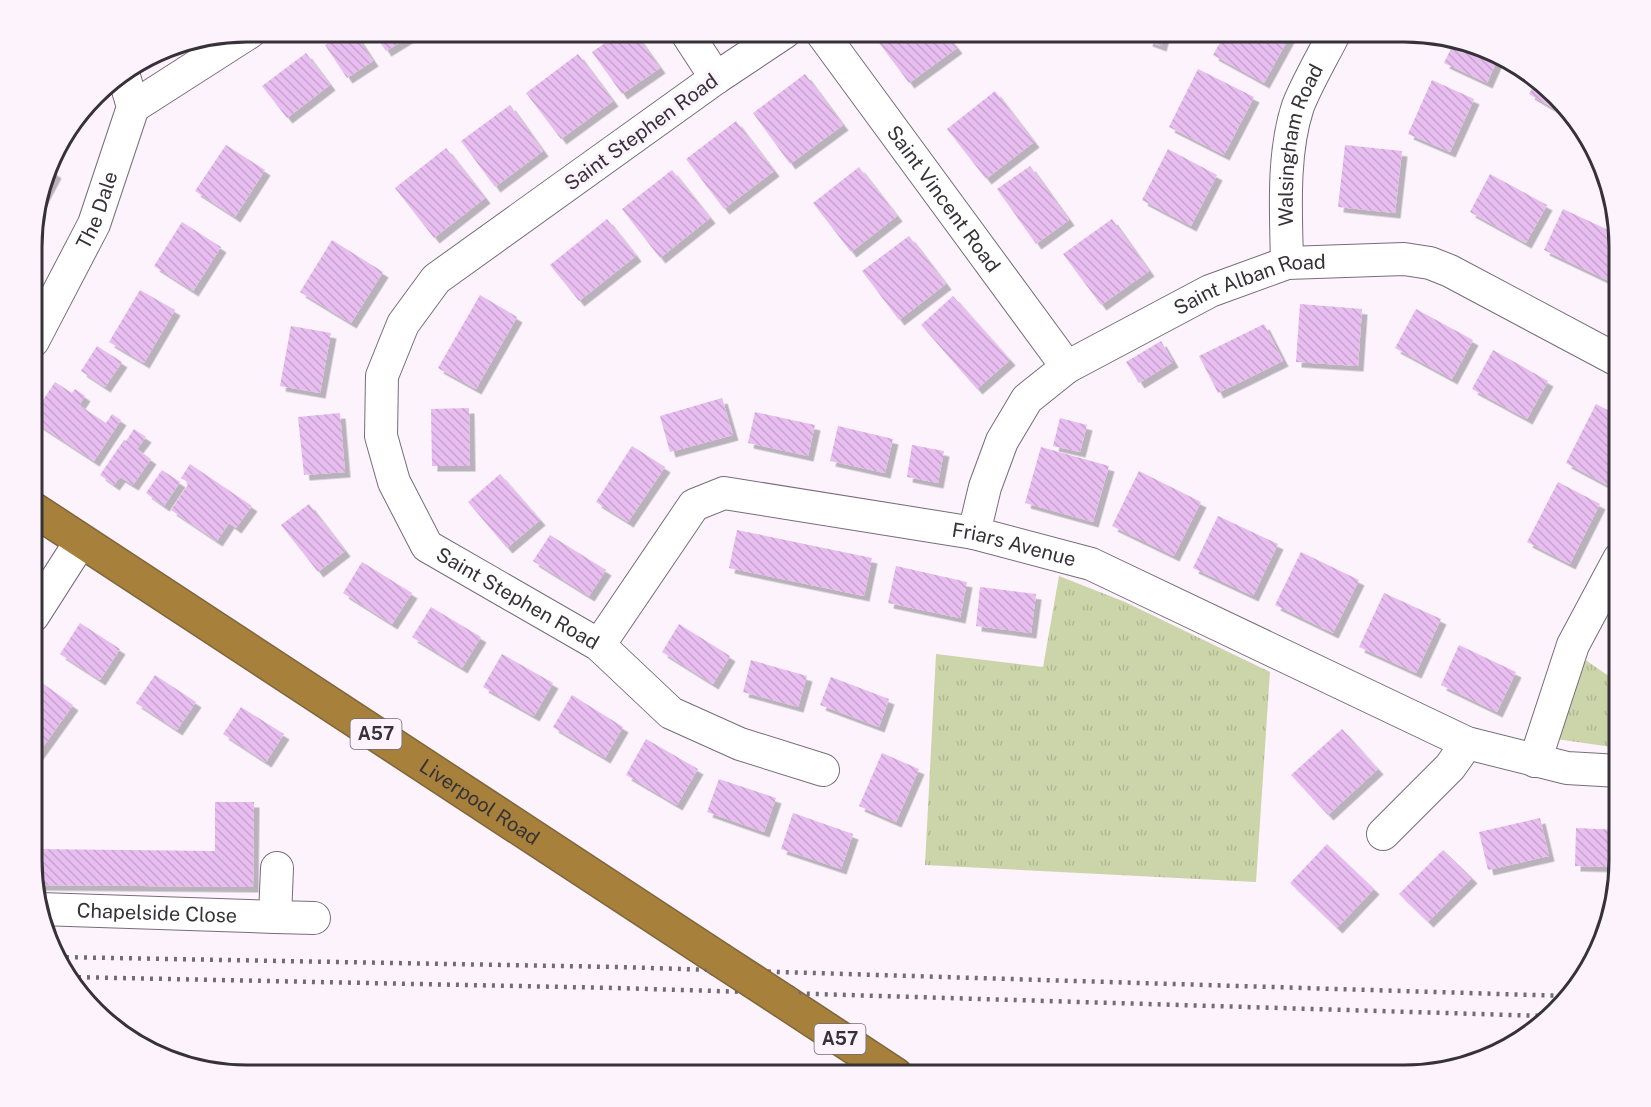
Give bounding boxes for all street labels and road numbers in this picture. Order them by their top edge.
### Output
street label: Walsingham Road [1274,60,1328,226]
street label: Saint Stephen Road [560,68,722,196]
street label: Saint Vincent Road [882,121,1005,277]
street label: The Dale [71,168,123,253]
street label: Saint Alban Road [1170,250,1326,320]
street label: Friars Avenue [950,518,1078,571]
street label: Saint Stephen Road [432,542,603,654]
road number: A57 [350,719,401,749]
street label: Liverpool Road [415,754,544,850]
street label: Chapelside Close [76,898,238,928]
road number: A57 [814,1024,866,1054]

